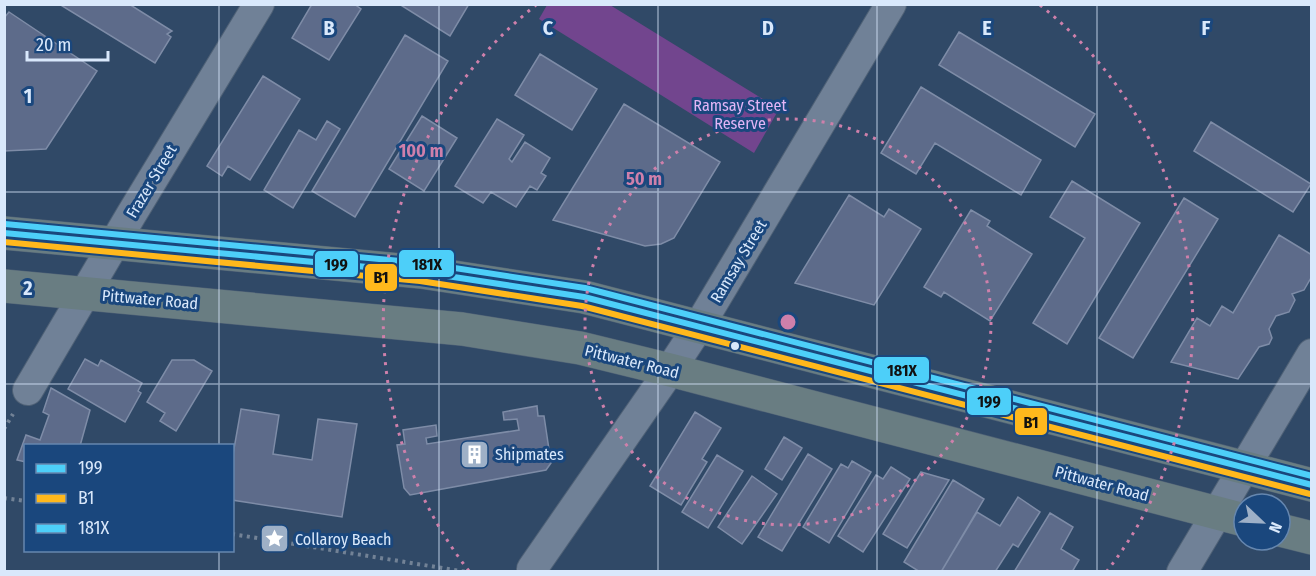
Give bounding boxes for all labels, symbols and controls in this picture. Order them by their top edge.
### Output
text: B [323,16,335,40]
text: C [543,16,554,40]
text: D [762,16,774,40]
text: E [982,16,992,40]
text: F [1202,16,1211,40]
scale bar [27,24,108,62]
text: 20 m [36,34,71,56]
text: 1 [24,84,32,108]
park label: Ramsay Street Reserve [693,96,787,133]
street label: Frazer Street [122,140,181,221]
text: 100 m [399,140,443,162]
text: 50 m [626,168,662,190]
street label: Ramsay Street [706,216,771,306]
line badge: 181X [398,249,455,278]
line badge: 199 [314,250,359,278]
text: 199 [324,255,348,274]
text: 181X [412,255,443,274]
line badge: B1 [364,263,398,292]
text: B1 [373,268,389,287]
text: 2 [22,276,33,300]
street label: Pittwater Road [101,286,199,313]
centre of rings [778,312,798,332]
unlabelled marker [729,340,741,352]
street label: Pittwater Road [583,341,681,382]
line badge: 181X [873,356,930,384]
text: 181X [887,361,918,380]
line badge: 199 [966,387,1012,416]
text: 199 [977,392,1001,411]
line badge: B1 [1014,407,1048,436]
text: B1 [1023,413,1039,432]
building icon: Shipmates [458,438,490,470]
legend [24,444,234,552]
place label: Shipmates [495,445,564,464]
text: 199 [78,457,103,479]
street label: Pittwater Road [1053,462,1151,505]
text: B1 [78,487,94,509]
north arrow [1232,492,1292,552]
text: 181X [78,517,110,539]
text: N [1265,520,1286,536]
place icon: Collaroy Beach [258,523,290,555]
place label: Collaroy Beach [295,530,391,549]

